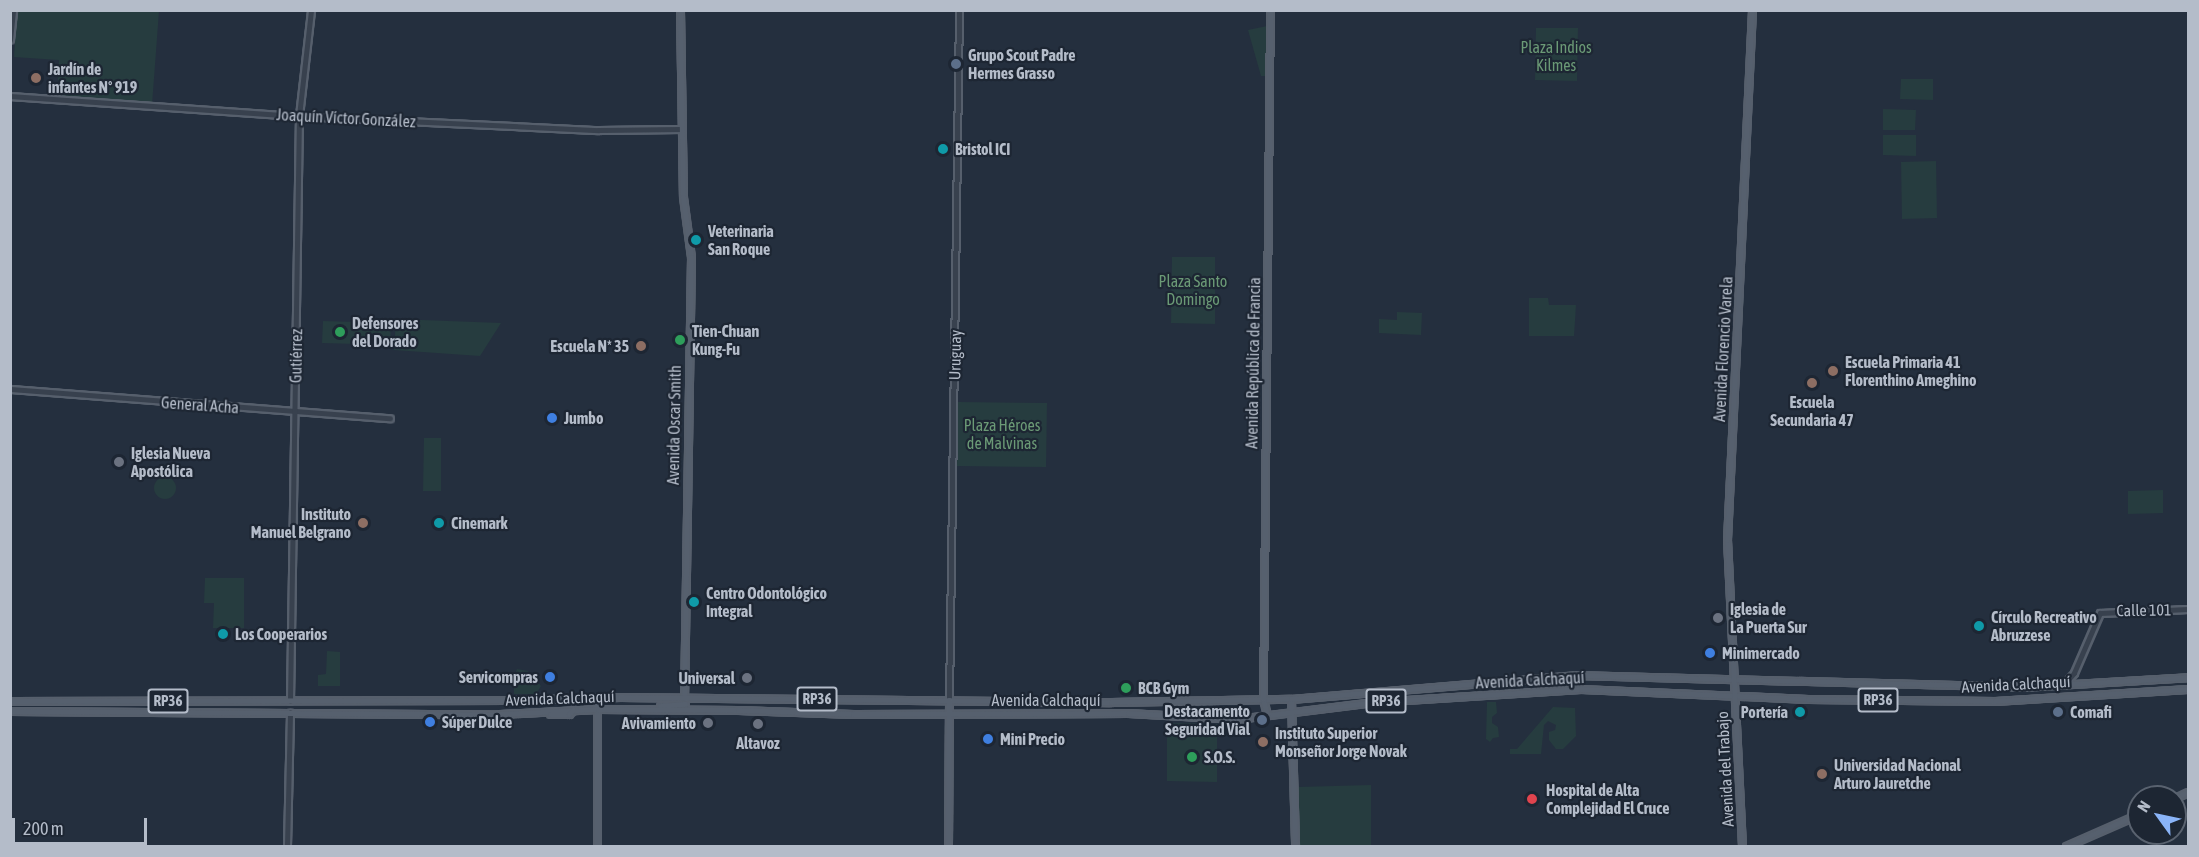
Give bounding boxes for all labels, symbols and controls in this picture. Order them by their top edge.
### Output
park label: Plaza Indios Kilmes [1520,37,1592,75]
place label: Grupo Scout Padre Hermes Grasso [968,45,1075,83]
marker: Grupo Scout Padre Hermes Grasso [949,57,963,71]
place label: Jardín de infantes N° 919 [48,59,137,97]
marker: Jardín de infantes N° 919 [29,71,43,85]
street label: Joaquín Víctor González [276,105,416,131]
place label: Bristol ICI [955,139,1010,159]
marker: Bristol ICI [936,142,950,156]
place label: Veterinaria San Roque [708,221,774,259]
marker: Veterinaria San Roque [689,233,703,247]
park label: Plaza Santo Domingo [1159,271,1227,309]
street label: Avenida Florencio Varela [1710,276,1736,422]
street label: Avenida República de Francia [1242,277,1264,449]
place label: Defensores del Dorado [352,313,418,351]
place label: Tien-Chuan Kung-Fu [692,321,759,359]
marker: Defensores del Dorado [333,325,347,339]
street label: Gutiérrez [286,329,306,383]
street label: Uruguay [945,330,965,380]
marker: Tien-Chuan Kung-Fu [673,333,687,347]
place label: Escuela N* 35 [550,336,629,356]
marker: Escuela N* 35 [634,339,648,353]
place label: Escuela Primaria 41 Florenthino Ameghino [1845,352,1977,390]
marker: Escuela Primaria 41 Florenthino Ameghino [1826,364,1840,378]
street label: Avenida Oscar Smith [663,365,685,485]
marker: Escuela Secundaria 47 [1805,376,1819,390]
place label: Escuela Secundaria 47 [1770,392,1854,430]
street label: General Acha [160,393,240,417]
place label: Jumbo [564,408,603,428]
marker: Jumbo [545,411,559,425]
park label: Plaza Héroes de Malvinas [964,415,1040,453]
place label: Iglesia Nueva Apostólica [131,443,210,481]
marker: Iglesia Nueva Apostólica [112,455,126,469]
place label: Instituto Manuel Belgrano [251,504,351,542]
place label: Cinemark [451,513,508,533]
marker: Instituto Manuel Belgrano [356,516,370,530]
marker: Cinemark [432,516,446,530]
place label: Centro Odontológico Integral [706,583,827,621]
marker: Centro Odontológico Integral [687,595,701,609]
place label: Iglesia de La Puerta Sur [1730,599,1807,637]
street label: Calle 101 [2116,600,2172,620]
place label: Círculo Recreativo Abruzzese [1991,607,2097,645]
marker: Iglesia de La Puerta Sur [1711,611,1725,625]
marker: Círculo Recreativo Abruzzese [1972,619,1986,633]
place label: Los Cooperarios [235,624,327,644]
marker: Los Cooperarios [216,627,230,641]
place label: Minimercado [1722,643,1800,663]
marker: Minimercado [1703,646,1717,660]
place label: Servicompras [459,667,538,687]
place label: Universal [678,668,735,688]
street label: Avenida Calchaquí [1475,668,1585,692]
marker: Servicompras [543,670,557,684]
marker: Universal [740,671,754,685]
street label: Avenida Calchaquí [1961,672,2071,696]
place label: BCB Gym [1138,678,1189,698]
marker: BCB Gym [1119,681,1133,695]
street label: Avenida Calchaquí [505,687,615,709]
road number: RP36 [796,687,838,711]
road number: RP36 [1857,688,1899,712]
road number: RP36 [147,689,189,713]
road number: RP36 [1365,689,1407,713]
street label: Avenida Calchaquí [991,690,1101,710]
place label: Destacamento Seguridad Vial [1164,701,1250,739]
place label: Portería [1741,702,1788,722]
place label: Comafi [2070,702,2112,722]
marker: Portería [1793,705,1807,719]
marker: Comafi [2051,705,2065,719]
street label: Avenida del Trabajo [1712,711,1738,827]
place label: Súper Dulce [442,712,512,732]
place label: Avivamiento [622,713,696,733]
marker: Destacamento Seguridad Vial [1255,713,1269,727]
marker: Súper Dulce [423,715,437,729]
marker: Avivamiento [701,716,715,730]
marker: Altavoz [751,717,765,731]
place label: Instituto Superior Monseñor Jorge Novak [1275,723,1407,761]
place label: Mini Precio [1000,729,1065,749]
marker: Mini Precio [981,732,995,746]
place label: Altavoz [736,733,780,753]
marker: Instituto Superior Monseñor Jorge Novak [1256,735,1270,749]
place label: S.O.S. [1204,747,1235,767]
marker: S.O.S. [1185,750,1199,764]
place label: Universidad Nacional Arturo Jauretche [1834,755,1961,793]
marker: Universidad Nacional Arturo Jauretche [1815,767,1829,781]
place label: Hospital de Alta Complejidad El Cruce [1546,780,1669,818]
north arrow [2127,785,2187,845]
marker: Hospital de Alta Complejidad El Cruce [1523,790,1541,808]
text: N [2133,797,2154,815]
scale bar [15,806,150,844]
text: 200 m [23,818,64,839]

